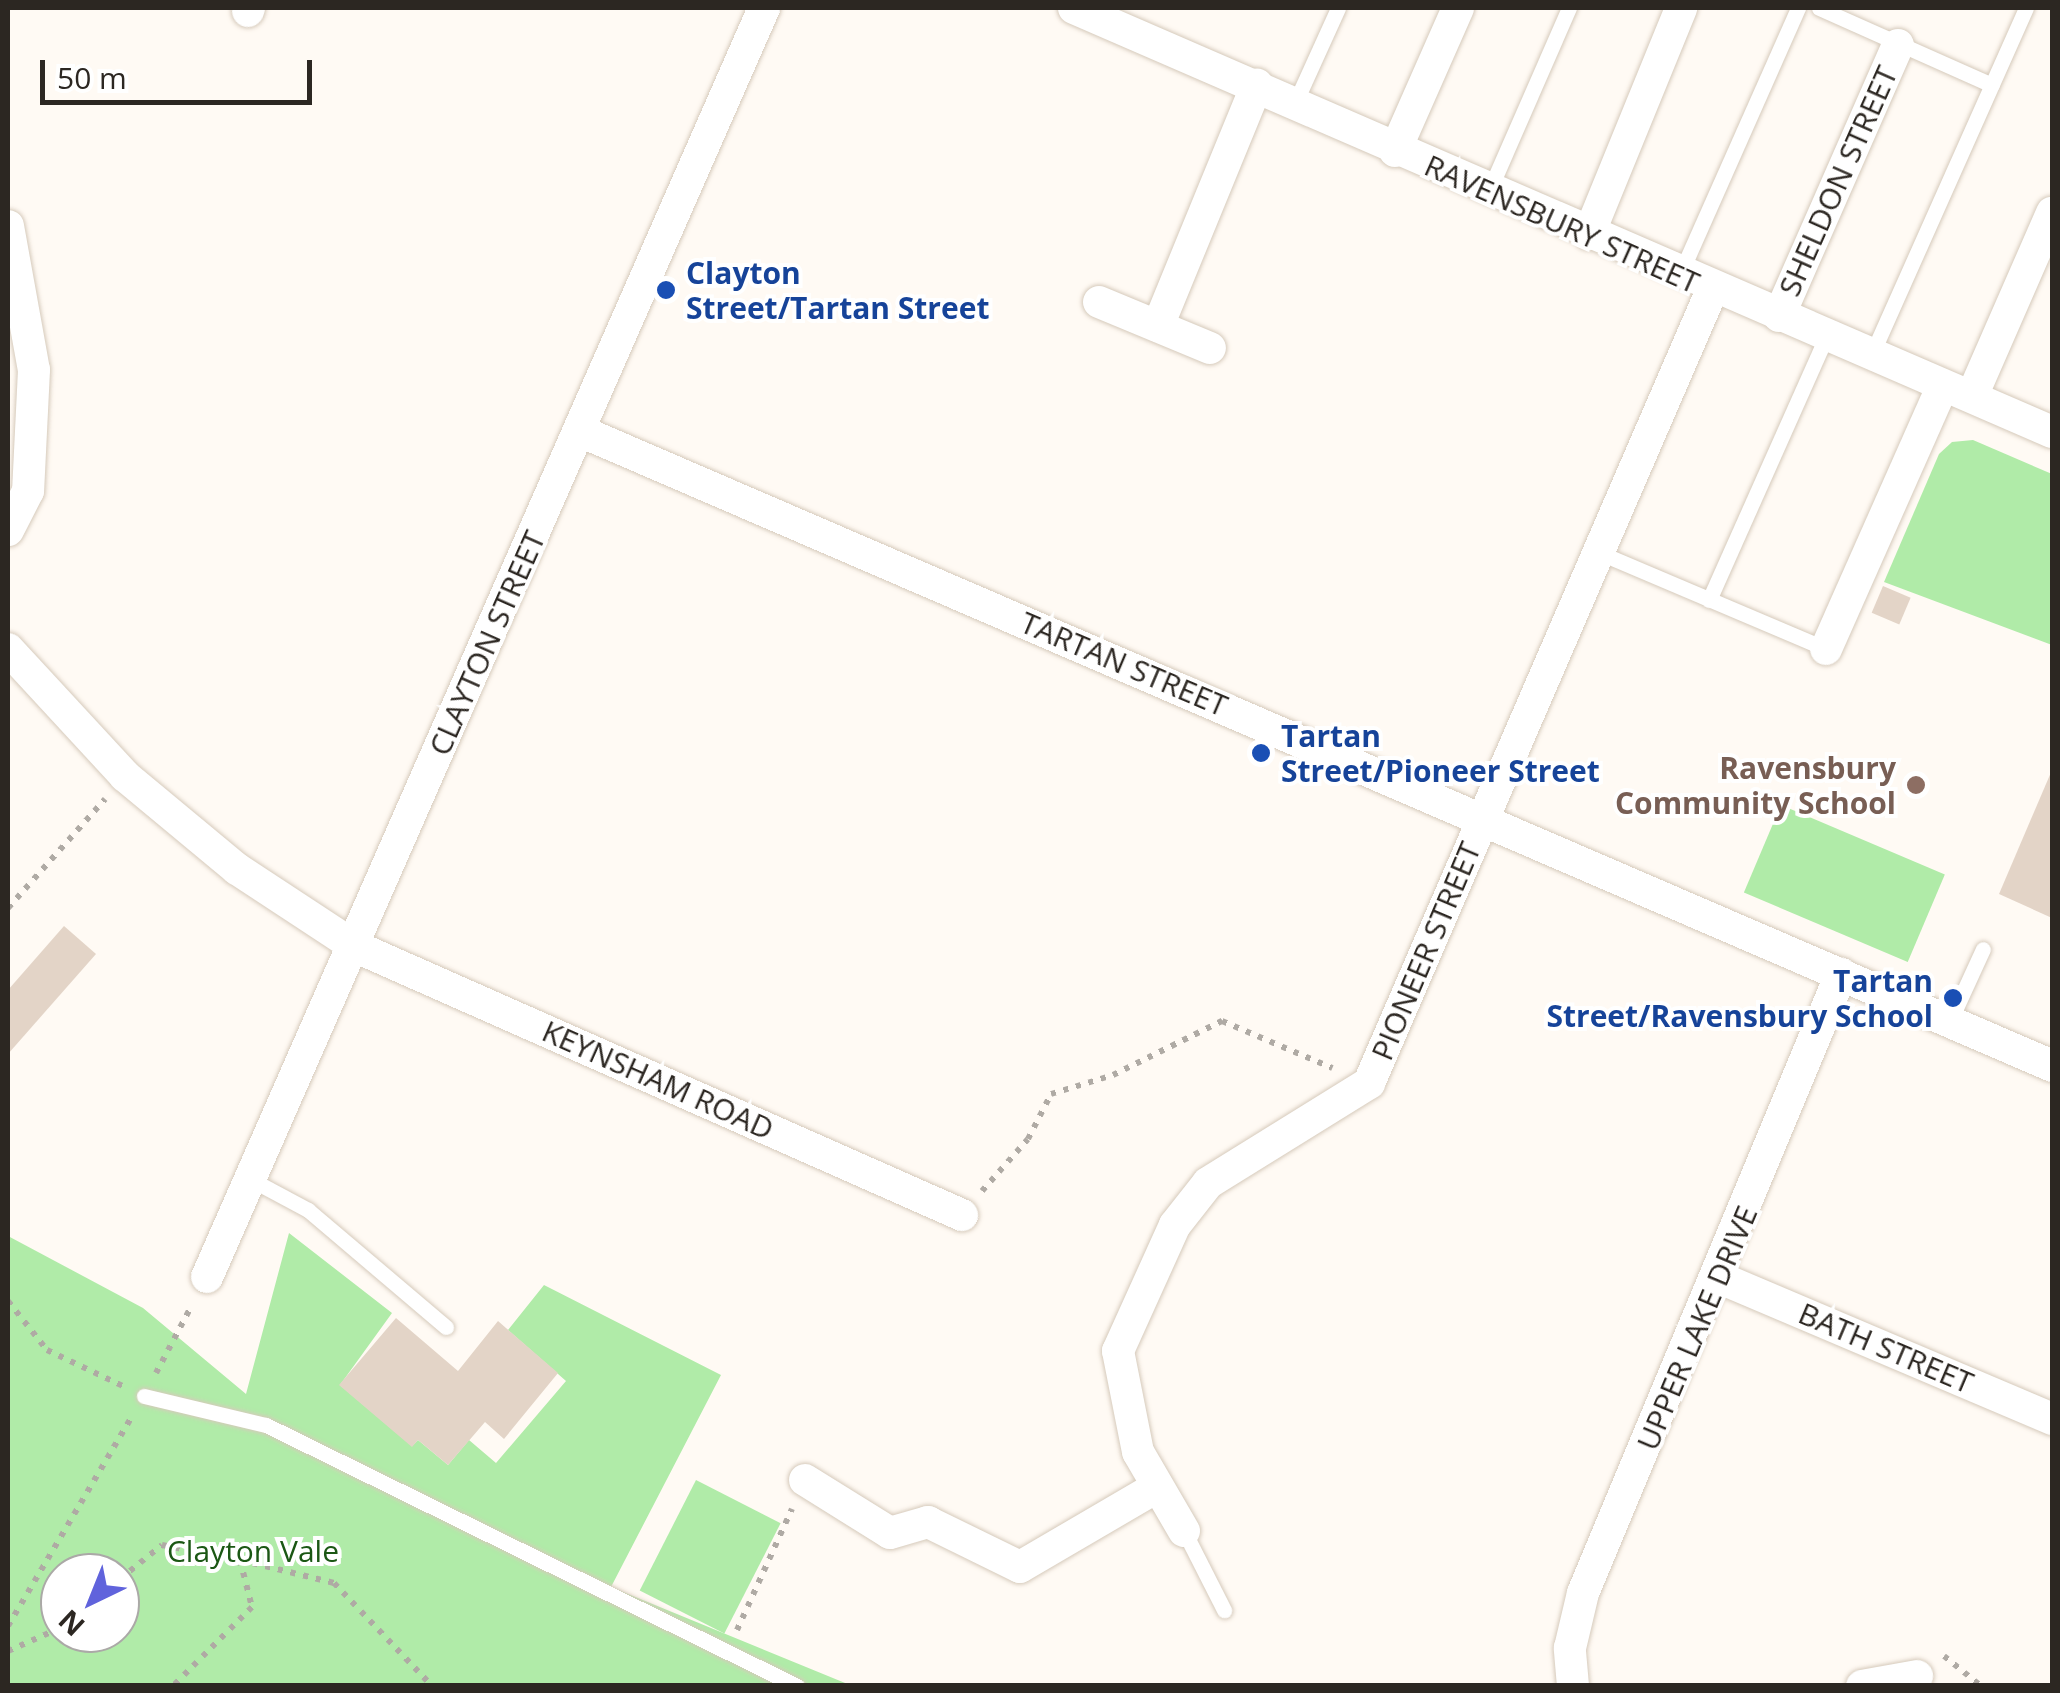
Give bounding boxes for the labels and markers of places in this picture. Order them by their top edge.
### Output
place label: Clayton Street/Tartan Street [686,255,989,326]
marker: Clayton Street/Tartan Street [655,279,677,301]
place label: Tartan Street/Pioneer Street [1281,718,1600,788]
marker: Tartan Street/Pioneer Street [1250,742,1272,764]
place label: Ravensbury Community School [1615,750,1896,820]
marker: Ravensbury Community School [1905,774,1927,796]
place label: Tartan Street/Ravensbury School [1546,963,1933,1034]
marker: Tartan Street/Ravensbury School [1942,987,1964,1009]

